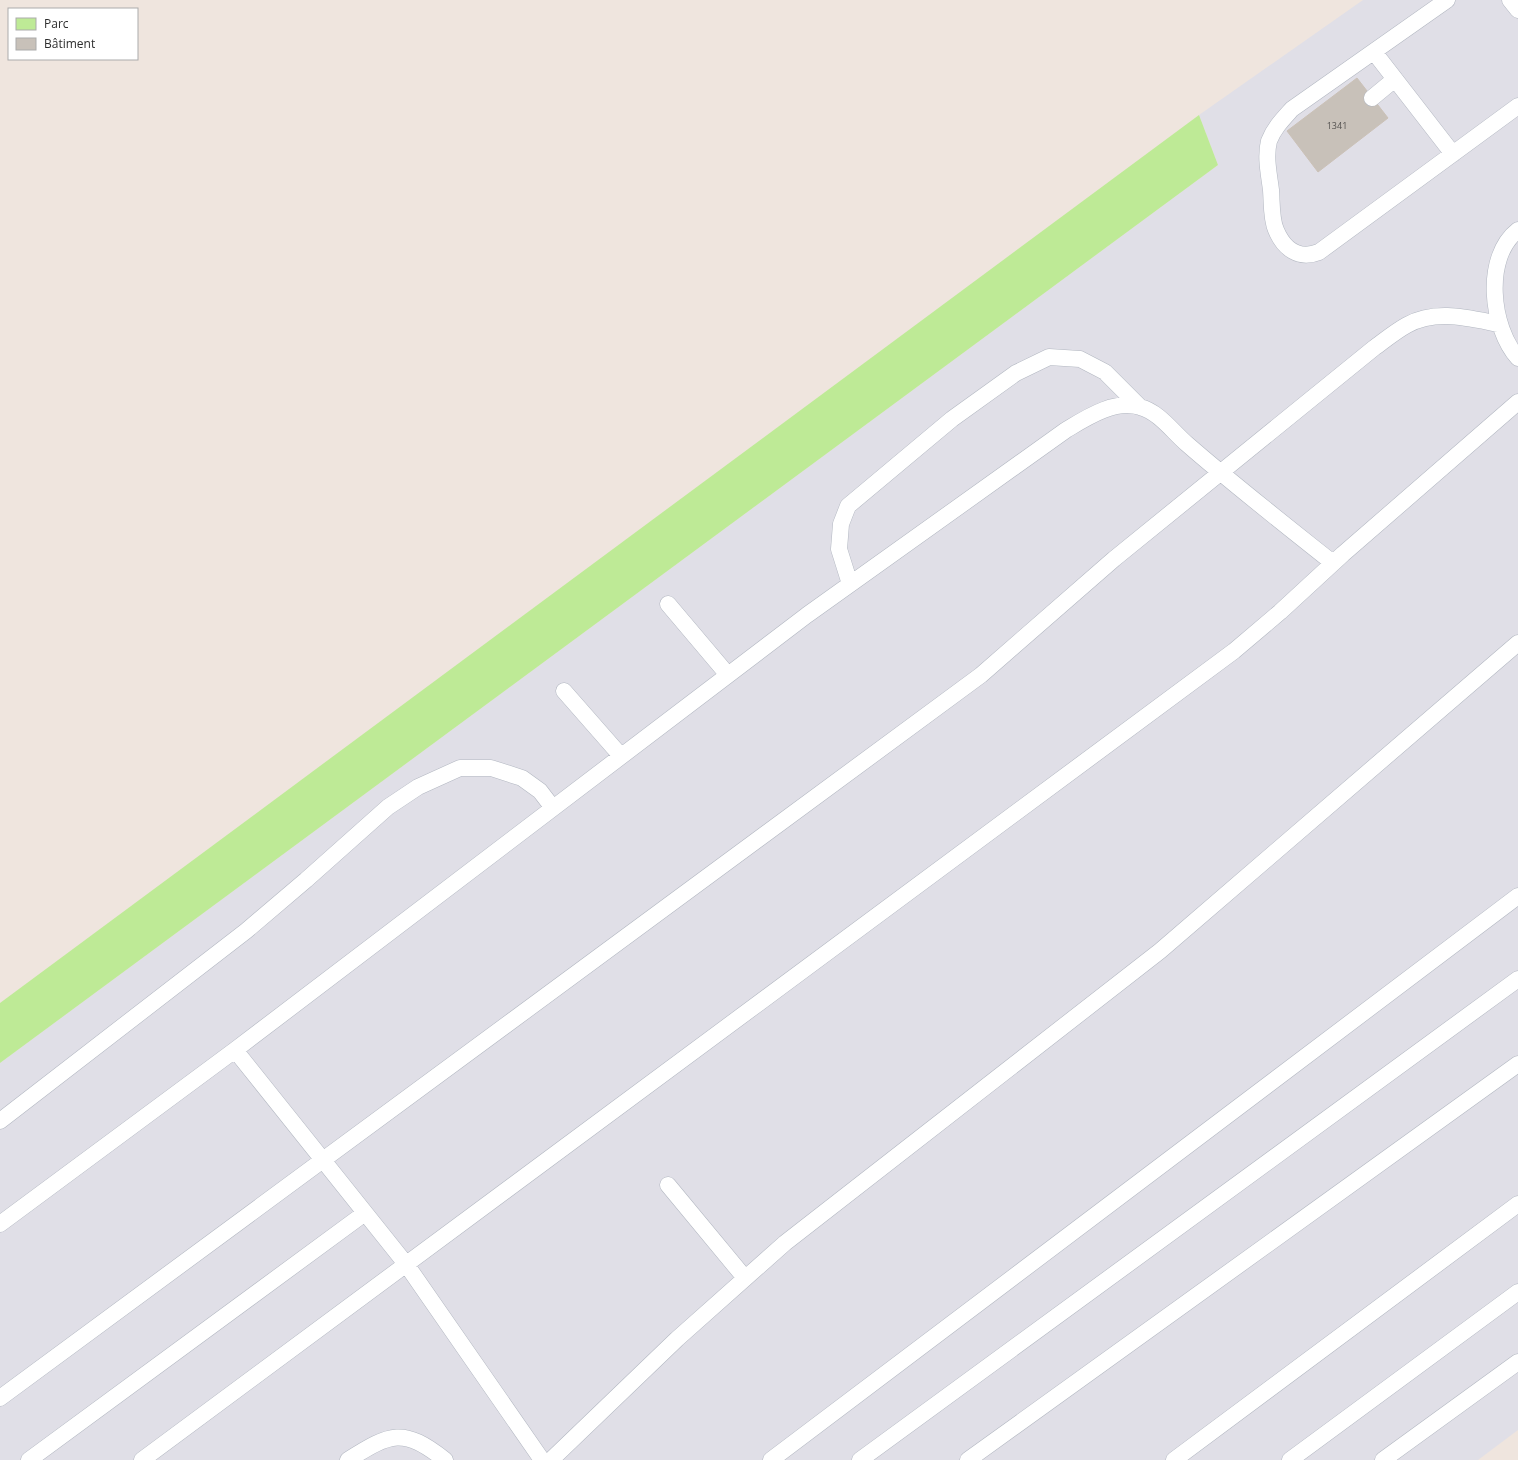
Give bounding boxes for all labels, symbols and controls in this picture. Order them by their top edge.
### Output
legend [8,8,138,60]
text: Parc [44,15,69,32]
text: Bâtiment [44,35,95,52]
house number: 1341 [1327,119,1347,132]

